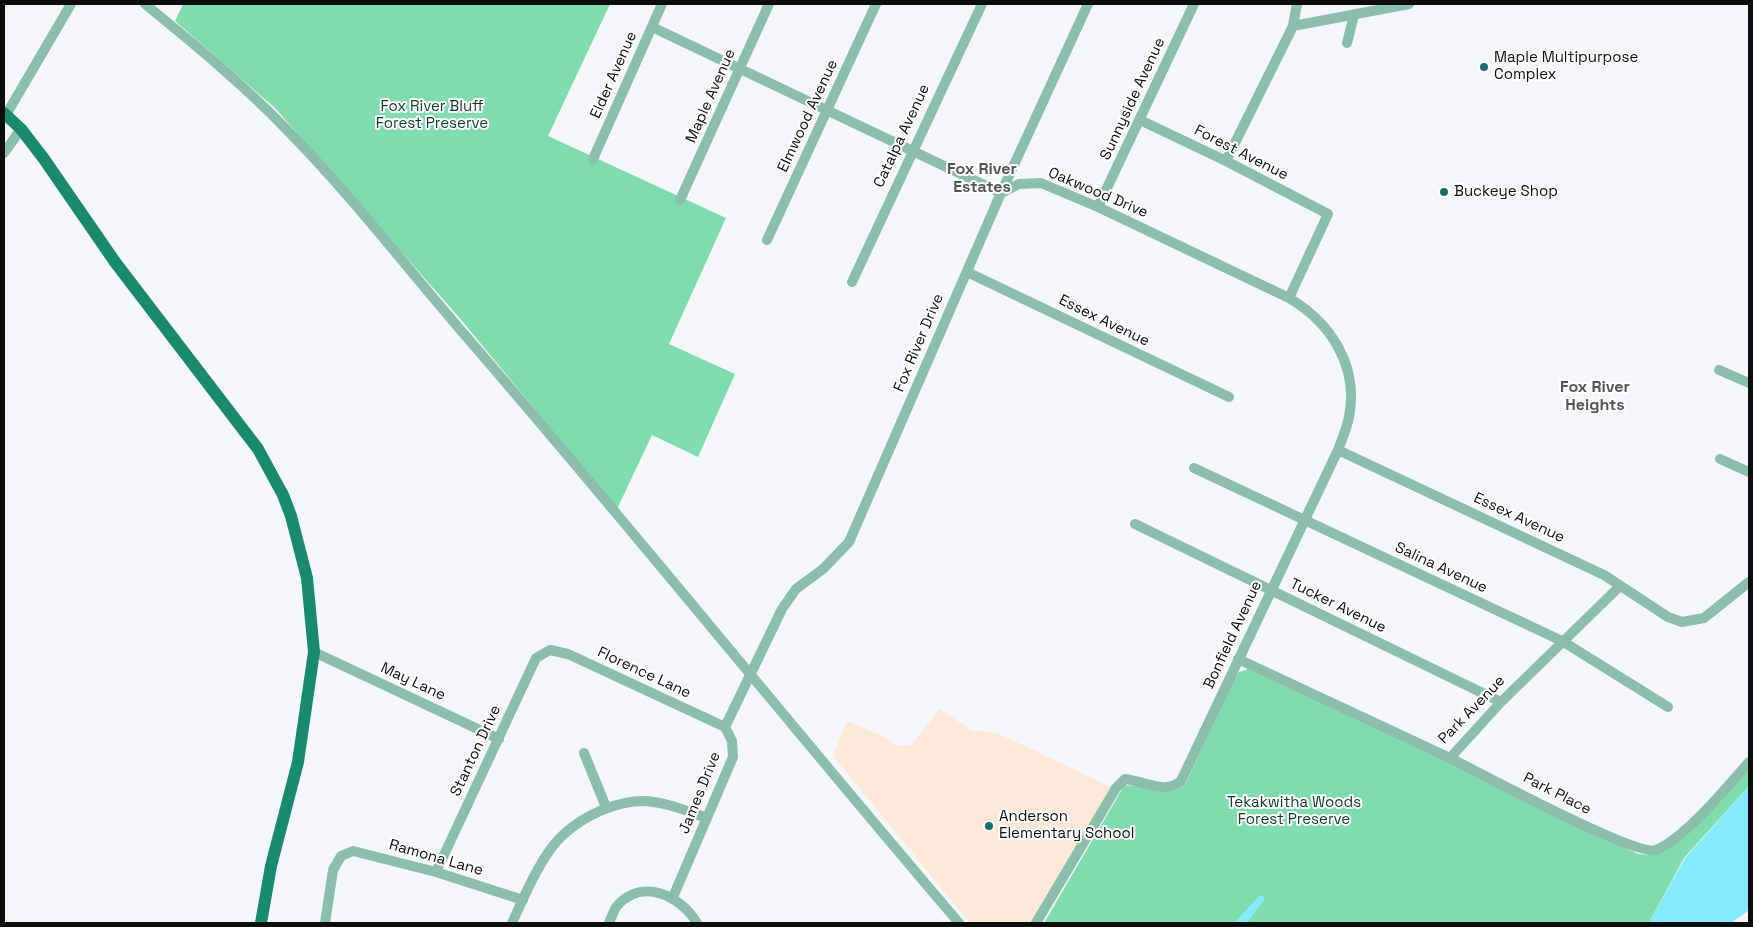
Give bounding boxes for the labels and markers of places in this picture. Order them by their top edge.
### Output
place label: Maple Multipurpose Complex [1494,49,1638,84]
marker: Maple Multipurpose Complex [1478,61,1490,73]
place label: Buckeye Shop [1454,183,1558,201]
marker: Buckeye Shop [1438,186,1450,198]
place label: Anderson Elementary School [999,808,1135,843]
marker: Anderson Elementary School [983,820,995,832]

